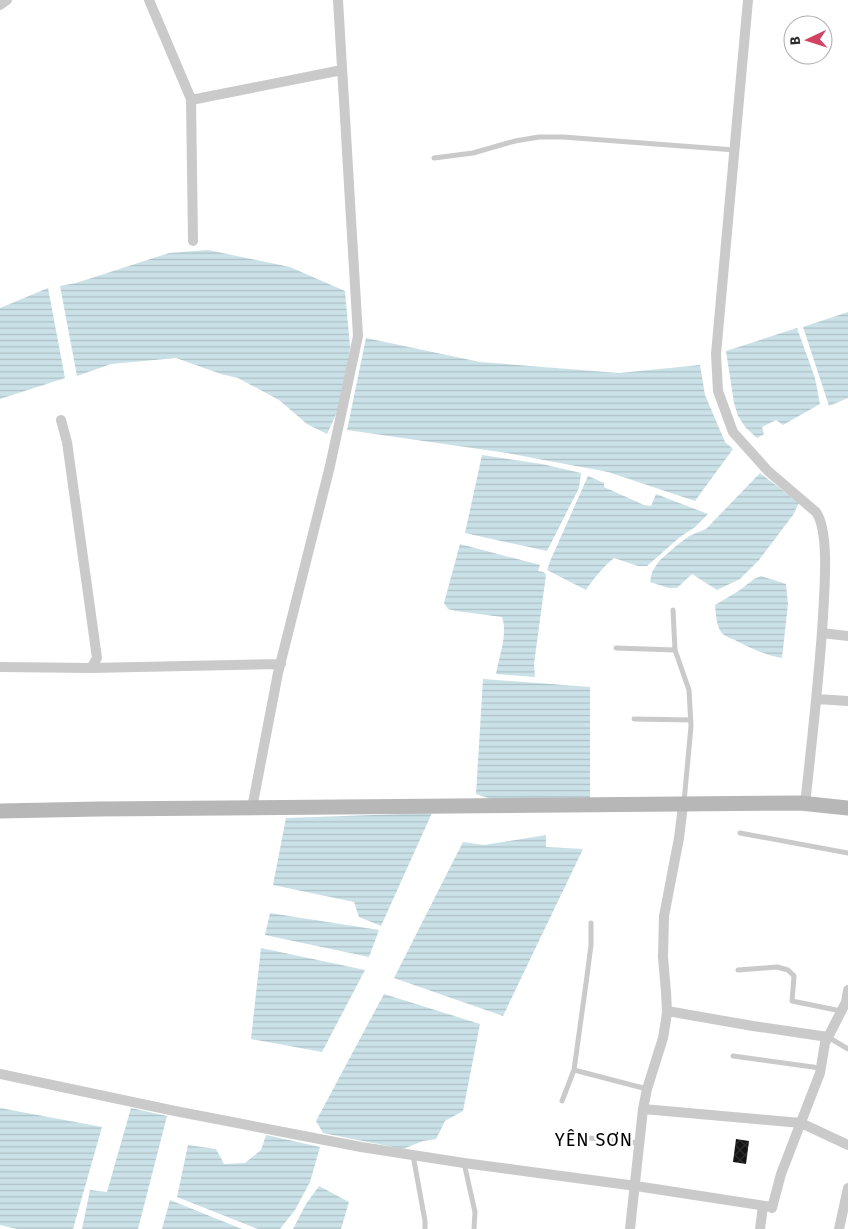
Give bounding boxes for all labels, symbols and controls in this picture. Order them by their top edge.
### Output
north arrow [783,15,833,65]
text: B [787,36,804,46]
district label: YÊN SƠN [555,1129,633,1151]

